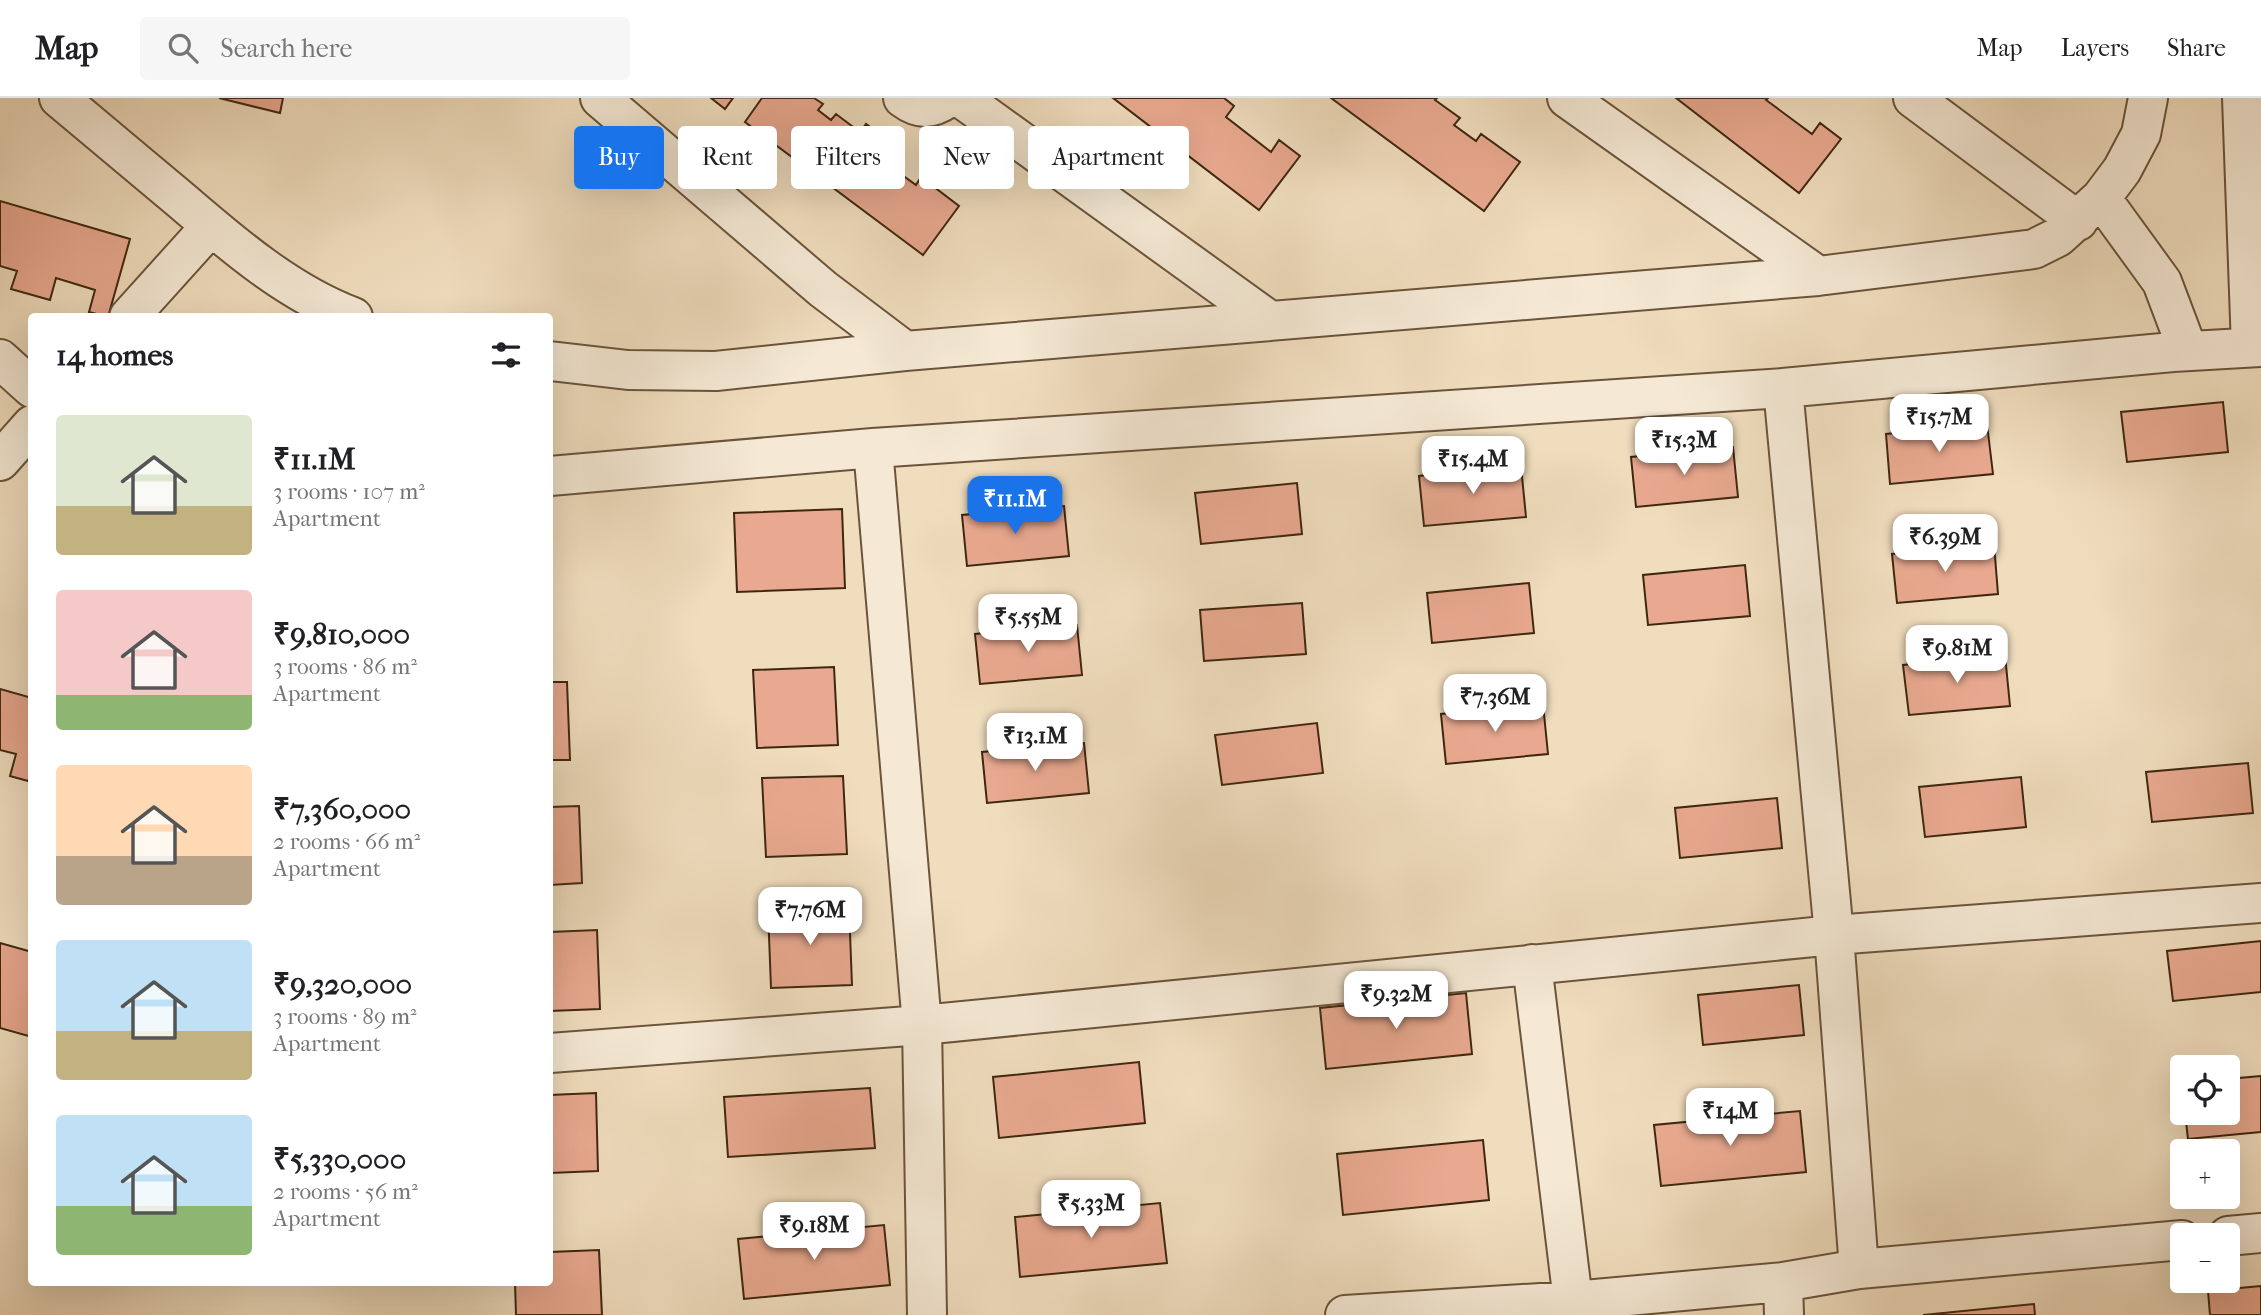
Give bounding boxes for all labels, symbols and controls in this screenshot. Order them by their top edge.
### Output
search box [140,17,630,80]
text: Map [35,29,98,68]
icon: search [164,29,202,67]
text: Search here [220,33,352,64]
text: Map [1977,34,2023,62]
text: Layers [2061,34,2129,62]
text: Share [2167,34,2226,62]
chip: Buy [574,126,664,189]
chip: Rent [678,126,777,189]
chip: Filters [791,126,905,189]
chip: New [919,126,1014,189]
chip: Apartment [1028,126,1189,189]
icon: filters [487,336,525,374]
text: 14 homes [56,338,173,373]
pin: ₹15.7M [1882,394,1996,454]
text: ₹15.7M [1906,403,1972,430]
pin: ₹15.3M [1627,418,1741,477]
text: ₹15.3M [1651,426,1717,453]
pin: ₹15.4M [1416,436,1530,496]
text: ₹11.1M [273,442,356,477]
icon: home [112,443,196,527]
text: ₹15.4M [1438,445,1508,472]
pin: ₹11.1M [958,476,1072,536]
text: 3 rooms · 107 m² [273,478,425,505]
text: ₹11.1M [983,485,1047,512]
text: Apartment [273,505,381,532]
pin: ₹6.39M [1888,514,2002,574]
text: ₹6.39M [1909,523,1981,550]
pin: ₹5.55M [971,594,1085,654]
text: ₹5.55M [994,603,1062,630]
text: ₹9,810,000 [273,617,410,652]
icon: home [112,618,196,702]
pin: ₹9.81M [1900,626,2014,685]
text: ₹9.81M [1922,634,1992,661]
text: 3 rooms · 86 m² [273,653,417,680]
pin: ₹7.36M [1438,674,1552,734]
text: Apartment [273,680,381,707]
text: ₹7.36M [1459,683,1531,710]
pin: ₹13.1M [978,714,1092,773]
text: ₹13.1M [1003,722,1067,749]
text: ₹7,360,000 [273,792,411,827]
icon: home [112,793,196,877]
text: 2 rooms · 66 m² [273,828,420,855]
text: Apartment [273,855,381,882]
pin: ₹7.76M [753,888,867,947]
text: ₹7.76M [774,896,846,923]
text: ₹9,320,000 [273,967,412,1002]
icon: home [112,968,196,1052]
pin: ₹9.32M [1339,972,1453,1031]
text: ₹9.32M [1360,980,1432,1007]
text: 3 rooms · 89 m² [273,1003,417,1030]
text: Apartment [273,1030,381,1057]
map controls [2170,1055,2240,1293]
button: locate [2170,1055,2240,1125]
pin: ₹14M [1689,1088,1771,1148]
text: ₹14M [1702,1097,1758,1124]
button: + [2170,1139,2240,1209]
text: ₹5,330,000 [273,1142,406,1177]
icon: home [112,1143,196,1227]
text: 2 rooms · 56 m² [273,1178,418,1205]
pin: ₹5.33M [1034,1180,1148,1240]
text: ₹5.33M [1057,1189,1125,1216]
pin: ₹9.18M [757,1202,871,1262]
text: Apartment [273,1205,381,1232]
text: ₹9.18M [779,1211,849,1238]
button: − [2170,1223,2240,1293]

